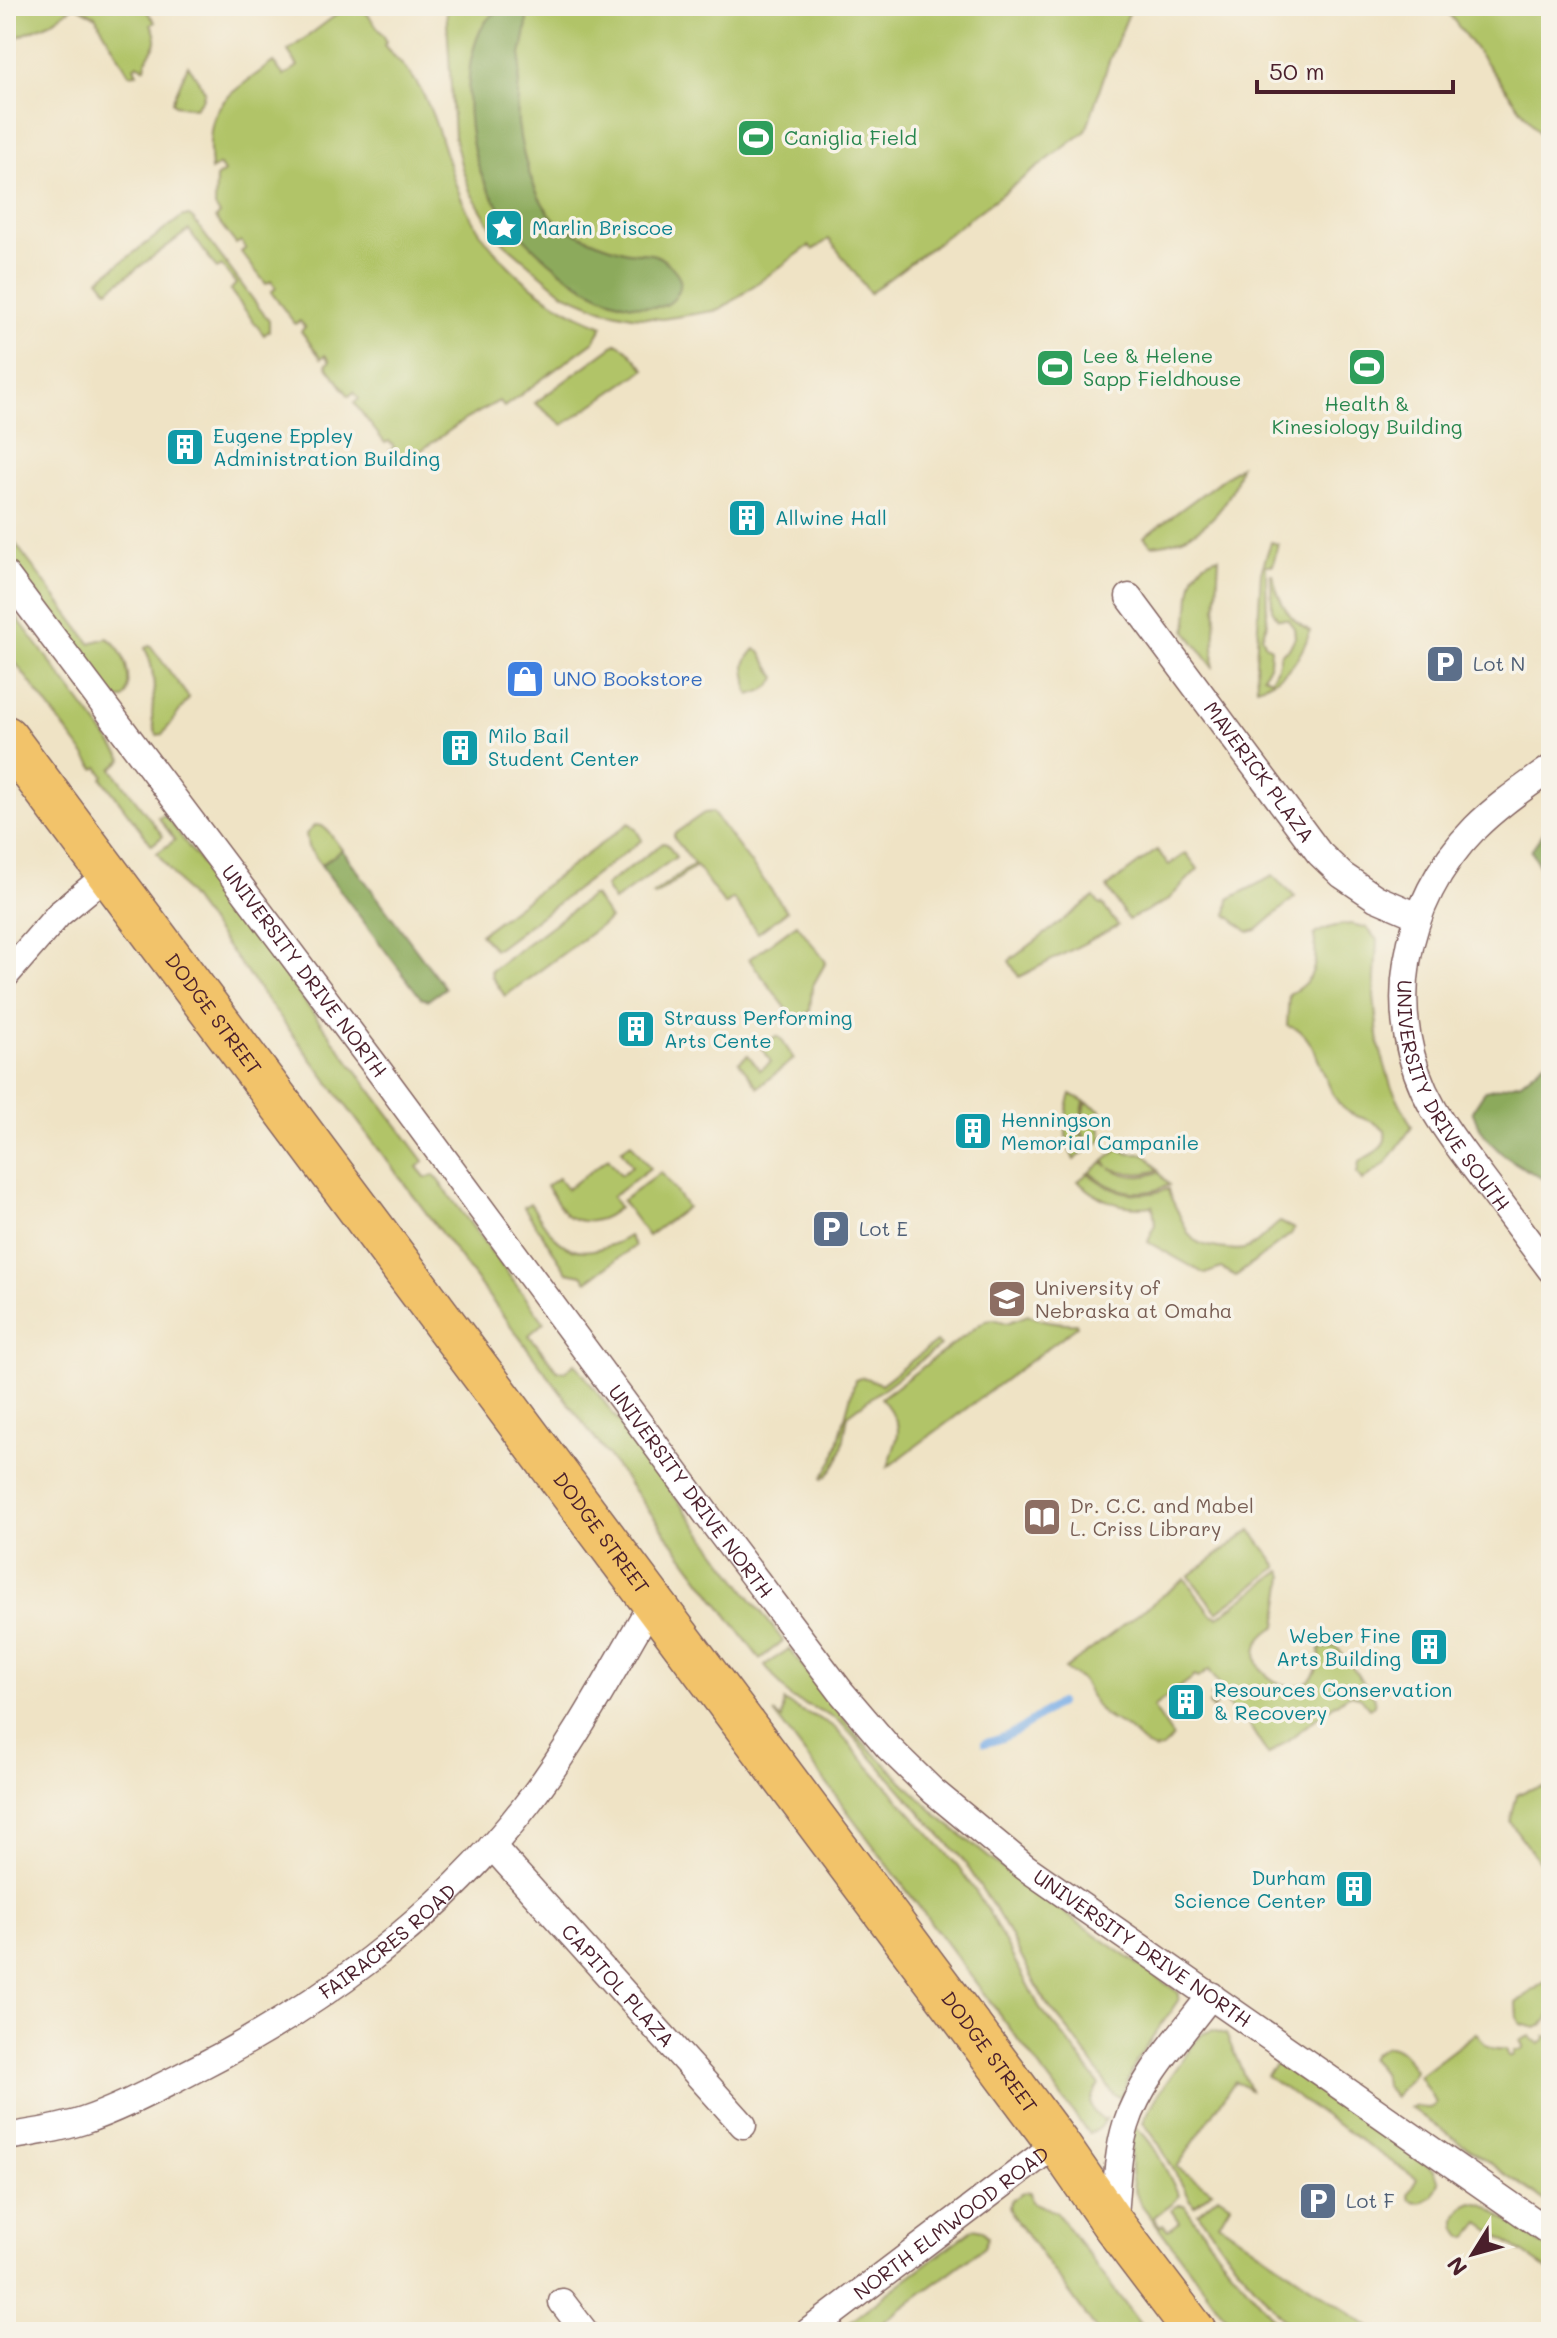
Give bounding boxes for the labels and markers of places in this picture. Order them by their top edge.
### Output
sports icon: Caniglia Field [735,117,777,159]
place label: Caniglia Field [784,124,917,150]
place icon: Marlin Briscoe [483,207,525,249]
place label: Marlin Briscoe [532,214,673,240]
place label: Lee & Helene Sapp Fieldhouse [1083,342,1241,391]
sports icon: Health & Kinesiology Building [1346,346,1388,388]
sports icon: Lee & Helene Sapp Fieldhouse [1034,347,1076,389]
place label: Health & Kinesiology Building [1272,390,1462,439]
place label: Eugene Eppley Administration Building [213,422,440,471]
building icon: Eugene Eppley Administration Building [164,426,206,468]
building icon: Allwine Hall [726,497,768,539]
place label: Allwine Hall [775,504,887,530]
parking icon: Lot N [1424,643,1466,685]
place label: Lot N [1473,650,1525,676]
shop icon: UNO Bookstore [504,658,546,700]
place label: UNO Bookstore [553,665,703,691]
place label: Milo Bail Student Center [488,722,639,771]
building icon: Milo Bail Student Center [439,727,481,769]
place label: Strauss Performing Arts Cente [664,1004,852,1053]
building icon: Strauss Performing Arts Cente [615,1008,657,1050]
place label: Henningson Memorial Campanile [1001,1106,1199,1155]
building icon: Henningson Memorial Campanile [952,1110,994,1152]
parking icon: Lot E [810,1208,852,1250]
place label: Lot E [859,1215,908,1241]
place label: University of Nebraska at Omaha [1035,1274,1232,1323]
school or university icon: University of Nebraska at Omaha [986,1278,1028,1320]
place label: Dr. C.C. and Mabel L. Criss Library [1070,1492,1254,1541]
library icon: Dr. C.C. and Mabel L. Criss Library [1021,1496,1063,1538]
place label: Weber Fine Arts Building [1276,1622,1401,1671]
building icon: Weber Fine Arts Building [1408,1626,1450,1668]
place label: Resources Conservation & Recovery [1214,1676,1452,1725]
building icon: Resources Conservation & Recovery [1165,1681,1207,1723]
place label: Durham Science Center [1174,1864,1326,1913]
building icon: Durham Science Center [1333,1868,1375,1910]
parking icon: Lot F [1297,2180,1339,2222]
place label: Lot F [1346,2187,1395,2213]

